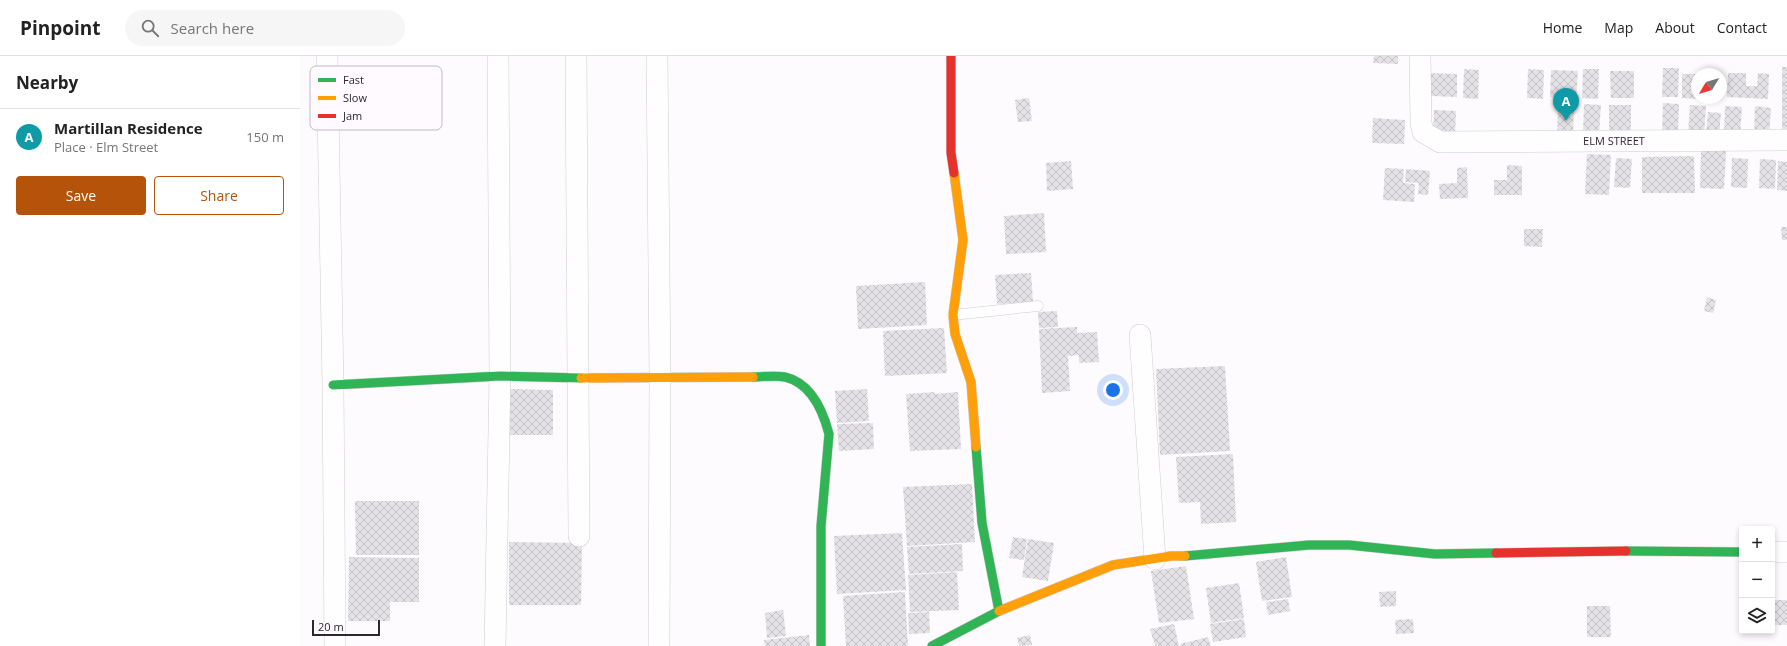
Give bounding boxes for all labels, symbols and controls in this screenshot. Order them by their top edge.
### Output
search box [125,10,405,46]
text: Pinpoint [20,15,101,41]
icon: search [139,17,161,39]
text: Search here [171,18,254,38]
text: Home [1543,18,1582,37]
text: Map [1604,18,1633,37]
text: About [1655,18,1695,37]
text: Contact [1717,18,1767,37]
legend [310,66,442,130]
north arrow [1691,68,1727,104]
text: Nearby [16,71,78,94]
text: Fast [343,72,364,87]
pin: A [1553,88,1579,121]
text: Slow [343,90,367,105]
text: Jam [342,108,362,123]
text: Martillan Residence [54,118,203,138]
text: A [25,128,33,146]
text: 150 m [246,128,284,146]
street label: ELM STREET [1583,133,1645,148]
text: Place · Elm Street [54,138,158,156]
button: Save [16,176,146,215]
button: Share [154,176,284,215]
your location [1103,380,1123,400]
map controls [1739,526,1775,634]
button: + [1739,526,1775,562]
button: − [1739,562,1775,598]
button: layers [1739,598,1775,634]
scale bar [312,618,380,637]
text: 20 m [318,619,344,634]

